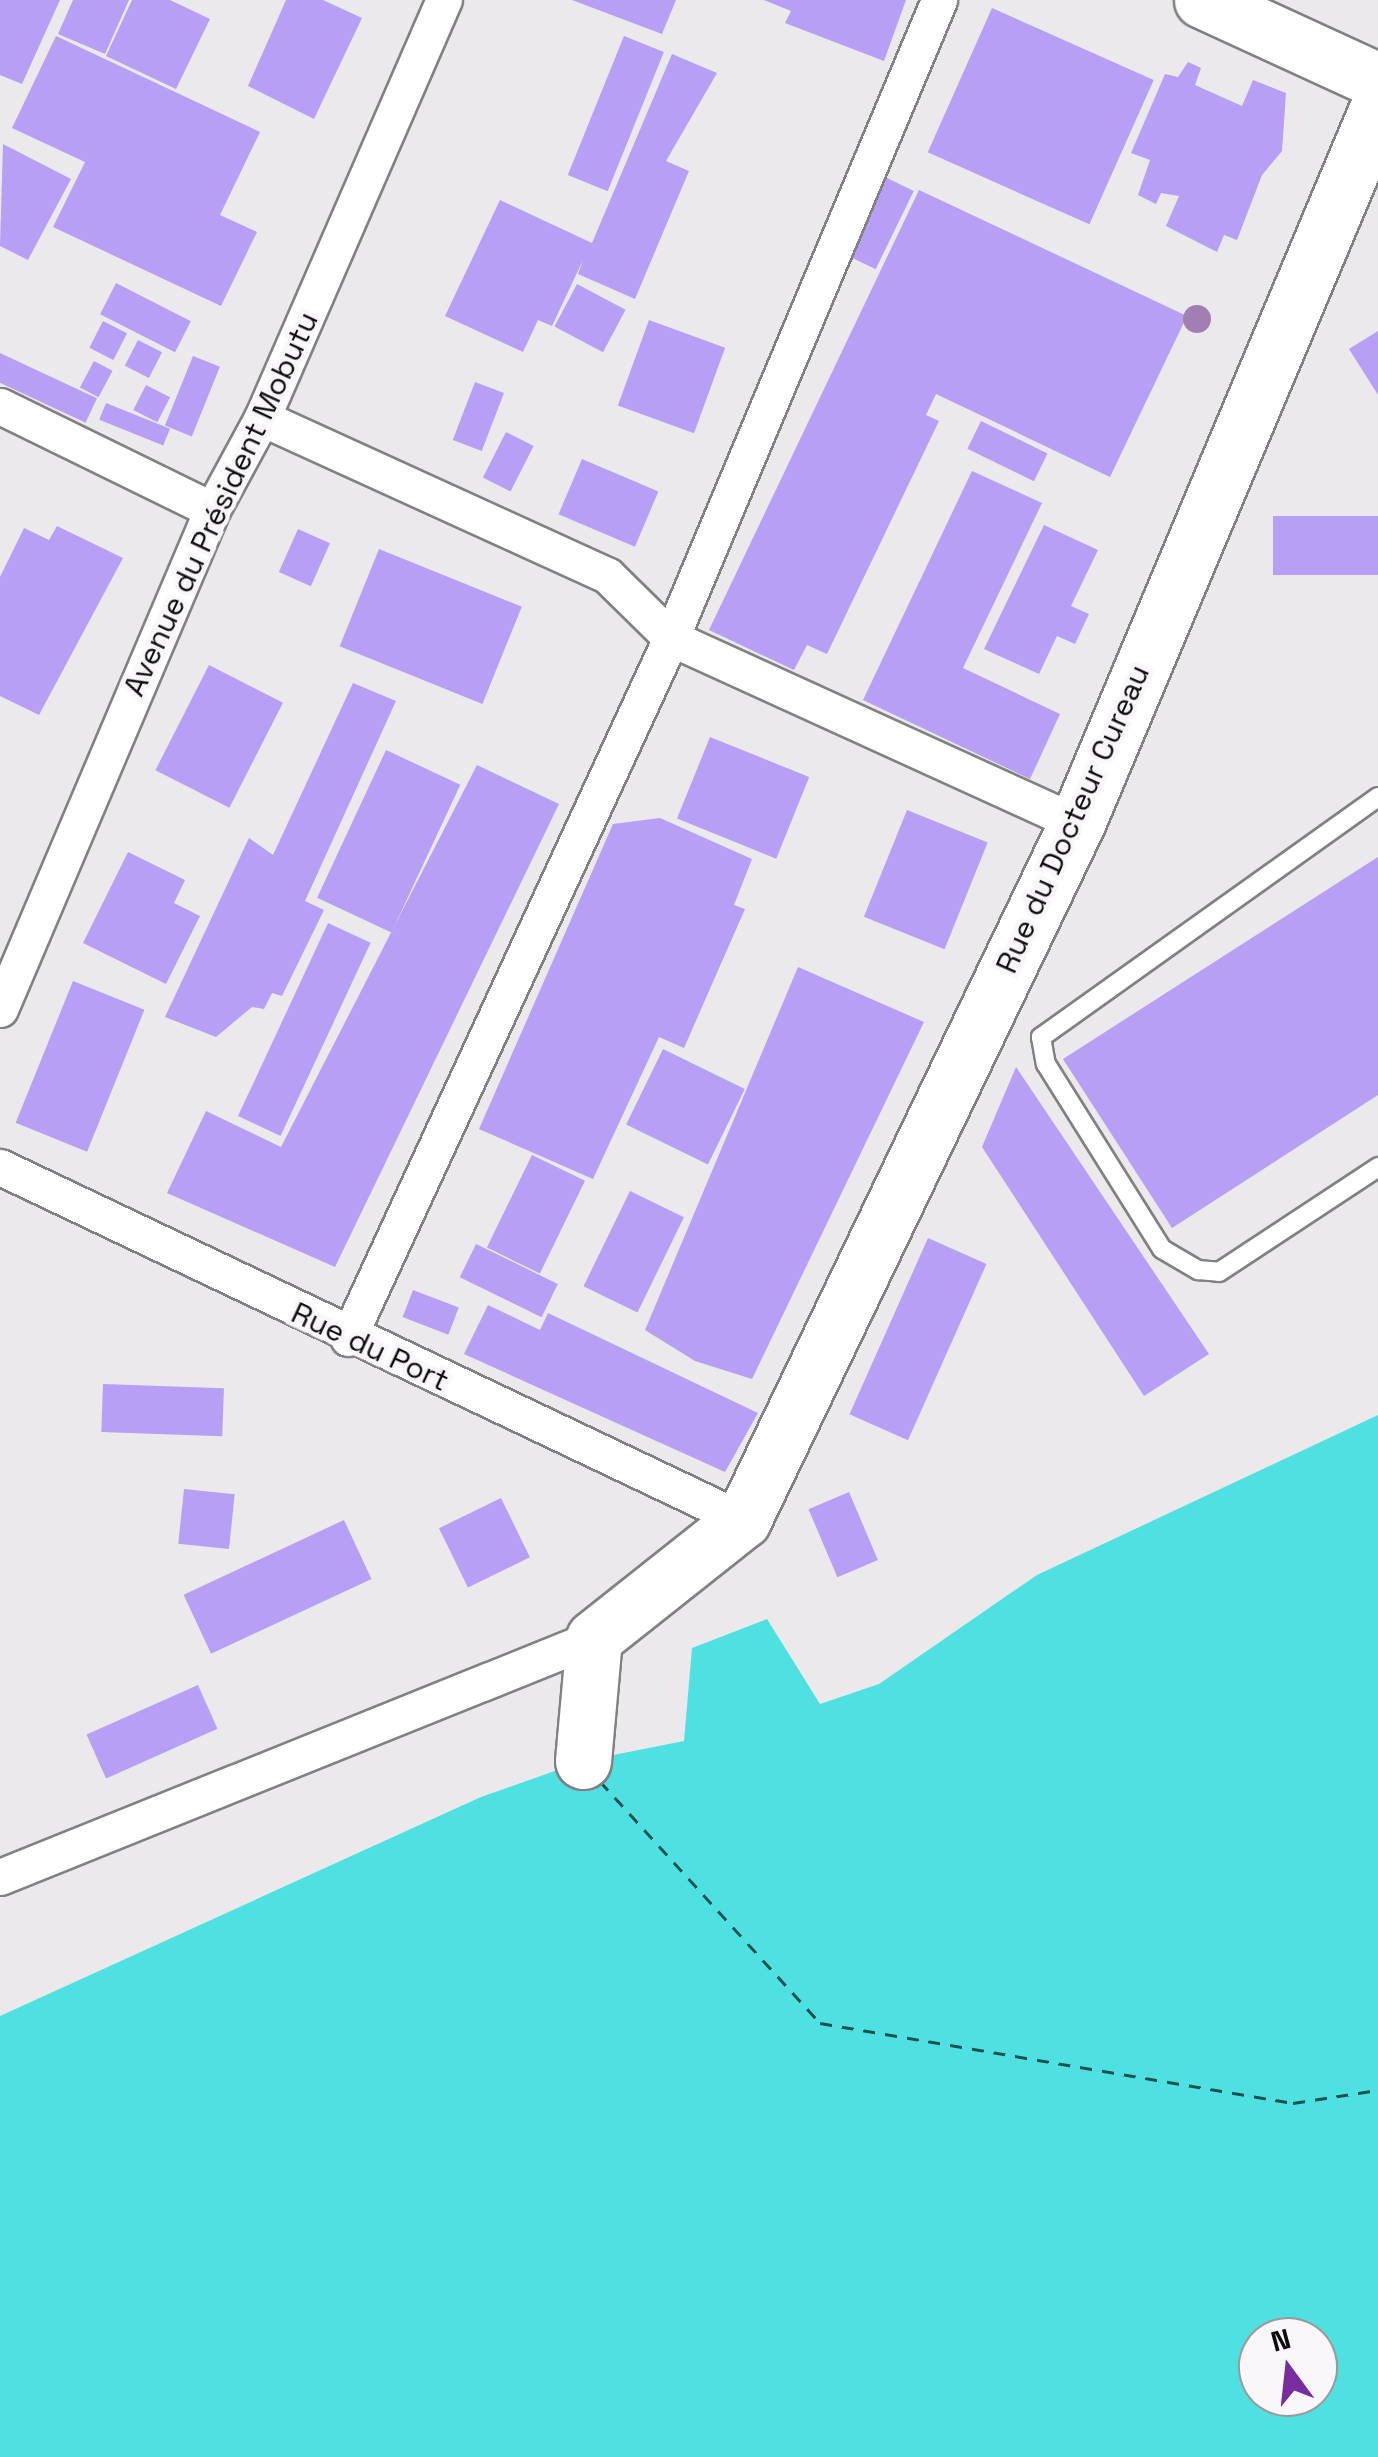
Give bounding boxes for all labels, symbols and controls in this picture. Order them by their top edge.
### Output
street label: Avenue du Président Mobutu [116,306,326,702]
street label: Rue du Docteur Cureau [989,659,1157,979]
street label: Rue du Port [286,1295,454,1399]
north arrow [1238,2317,1338,2417]
text: N [1267,2320,1294,2360]

